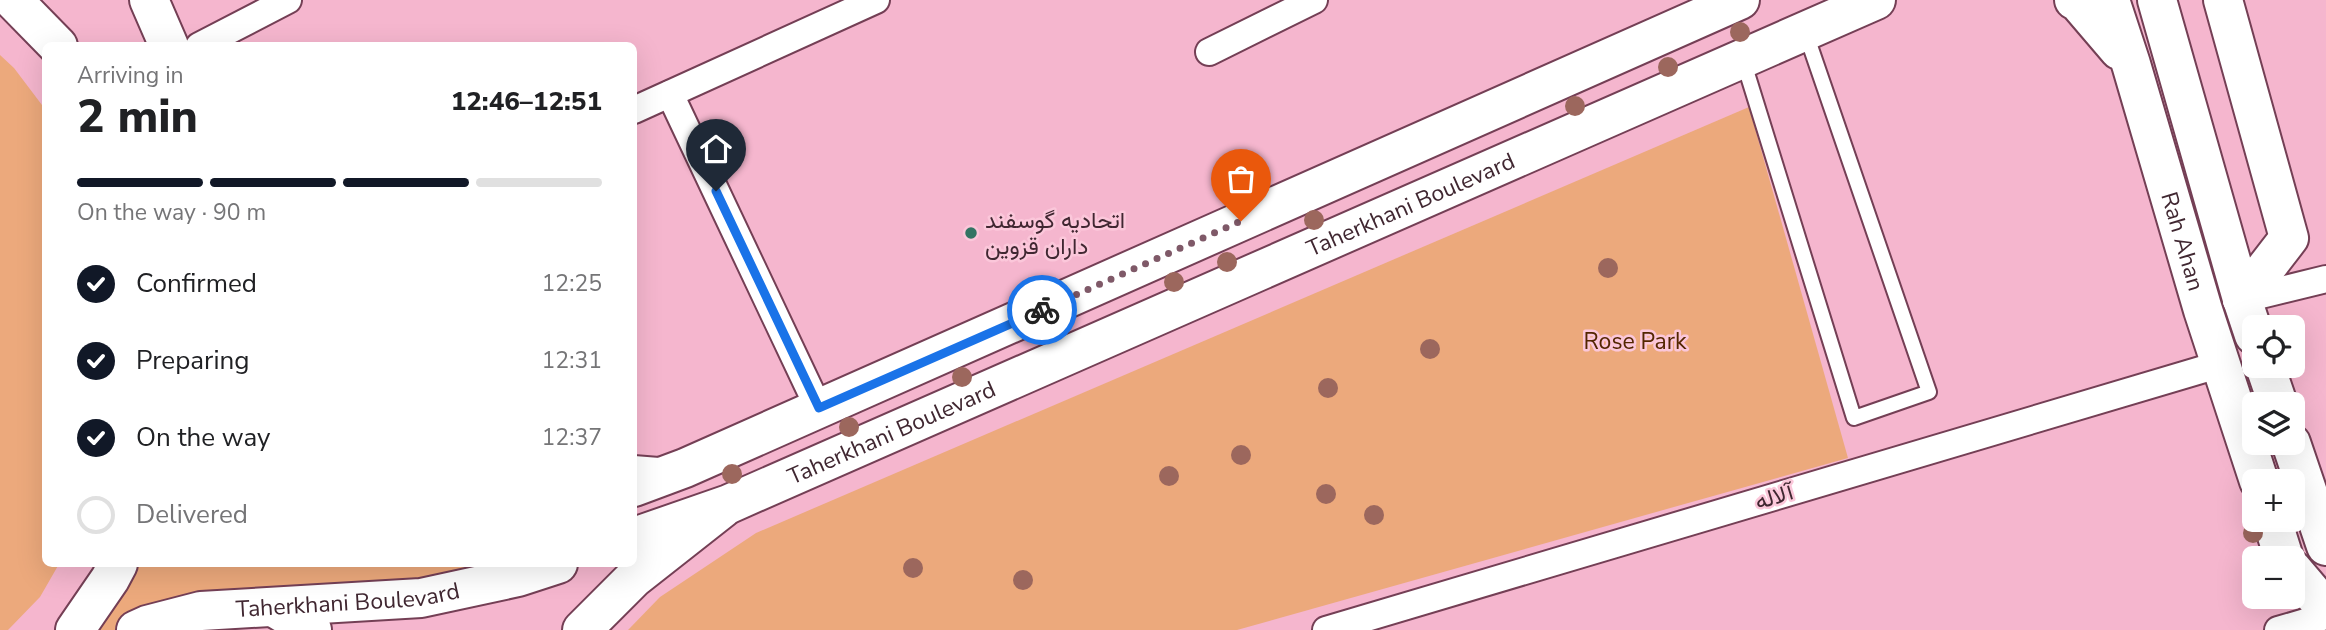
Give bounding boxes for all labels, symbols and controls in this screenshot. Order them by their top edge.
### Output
text: Arriving in [77,60,184,91]
text: 12:46–12:51 [451,84,602,119]
text: 2 min [77,85,198,148]
pin [686,119,746,191]
icon: home [697,130,735,168]
street label: Taherkhani Boulevard [1302,145,1519,264]
pin [1211,149,1271,221]
icon: bag [1222,160,1260,198]
street label: Rah Ahan [2154,188,2212,294]
text: On the way · 90 m [77,197,266,228]
place label: اتحادیه گوسفند داران قزوین [985,205,1125,262]
marker: اتحادیه گوسفند داران قزوین [963,225,979,241]
icon: check [77,265,115,303]
text: Confirmed [136,266,257,301]
text: 12:25 [542,268,602,299]
courier [1007,275,1077,345]
icon: bike [1023,291,1061,329]
map controls [2242,315,2305,609]
button: locate [2242,315,2305,378]
park label: Rose Park [1583,326,1687,357]
icon: check [77,342,115,380]
text: Preparing [136,343,249,378]
text: 12:31 [542,345,602,376]
street label: Taherkhani Boulevard [782,373,1000,492]
button: layers [2242,392,2305,455]
icon: check [77,419,115,457]
text: On the way [136,420,270,455]
text: 12:37 [542,422,602,453]
button: + [2242,469,2305,532]
street label: آلاله [1751,476,1799,517]
text: Delivered [136,497,248,532]
button: − [2242,546,2305,609]
street label: Taherkhani Boulevard [235,575,462,624]

